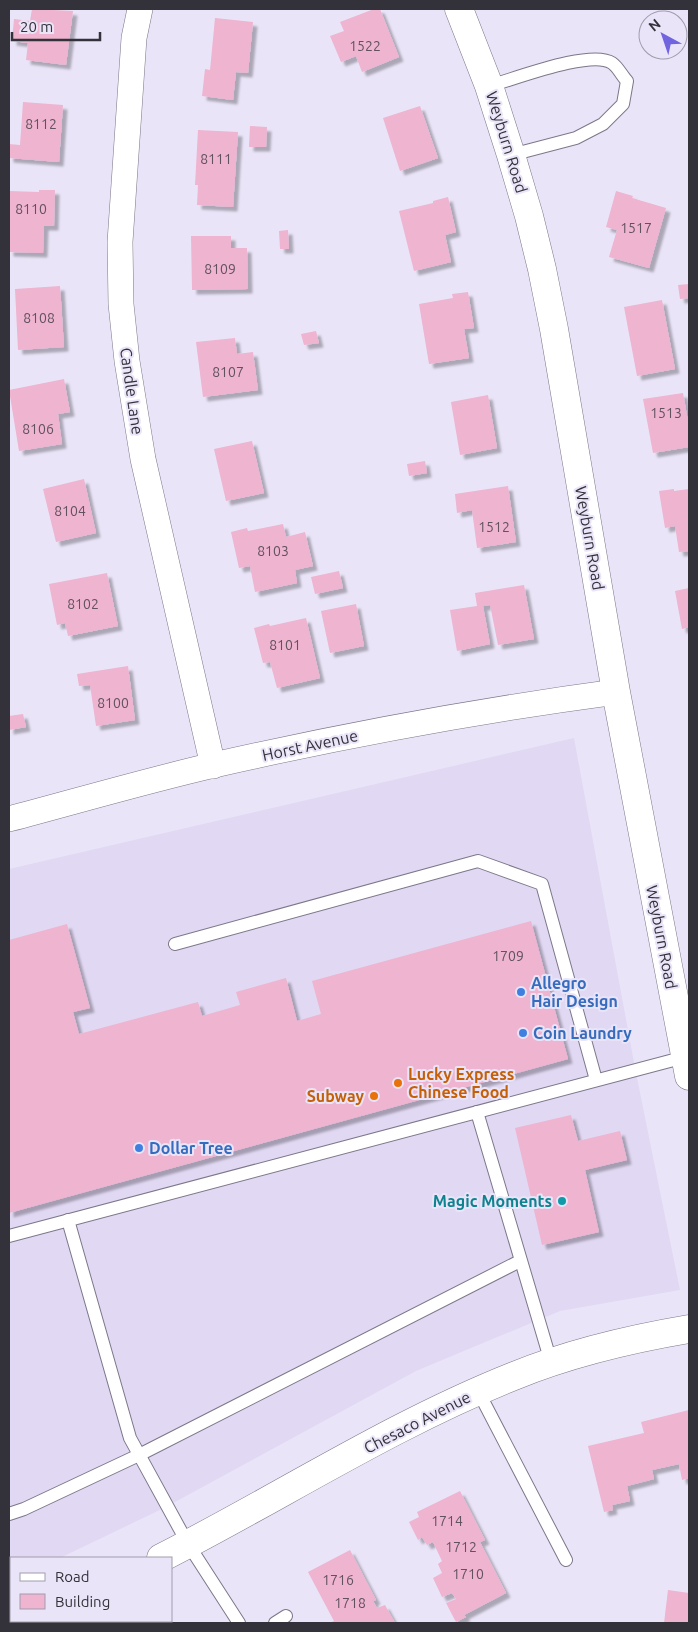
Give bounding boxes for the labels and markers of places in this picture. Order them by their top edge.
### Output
place label: Allegro Hair Design [531,974,618,1010]
marker: Allegro Hair Design [515,986,527,998]
place label: Coin Laundry [533,1024,632,1042]
marker: Coin Laundry [517,1027,529,1039]
place label: Lucky Express Chinese Food [408,1065,514,1101]
marker: Lucky Express Chinese Food [392,1077,404,1089]
place label: Subway [307,1087,365,1105]
marker: Subway [368,1090,380,1102]
place label: Dollar Tree [149,1139,233,1157]
marker: Dollar Tree [133,1142,145,1154]
place label: Magic Moments [433,1192,552,1210]
marker: Magic Moments [556,1195,568,1207]

